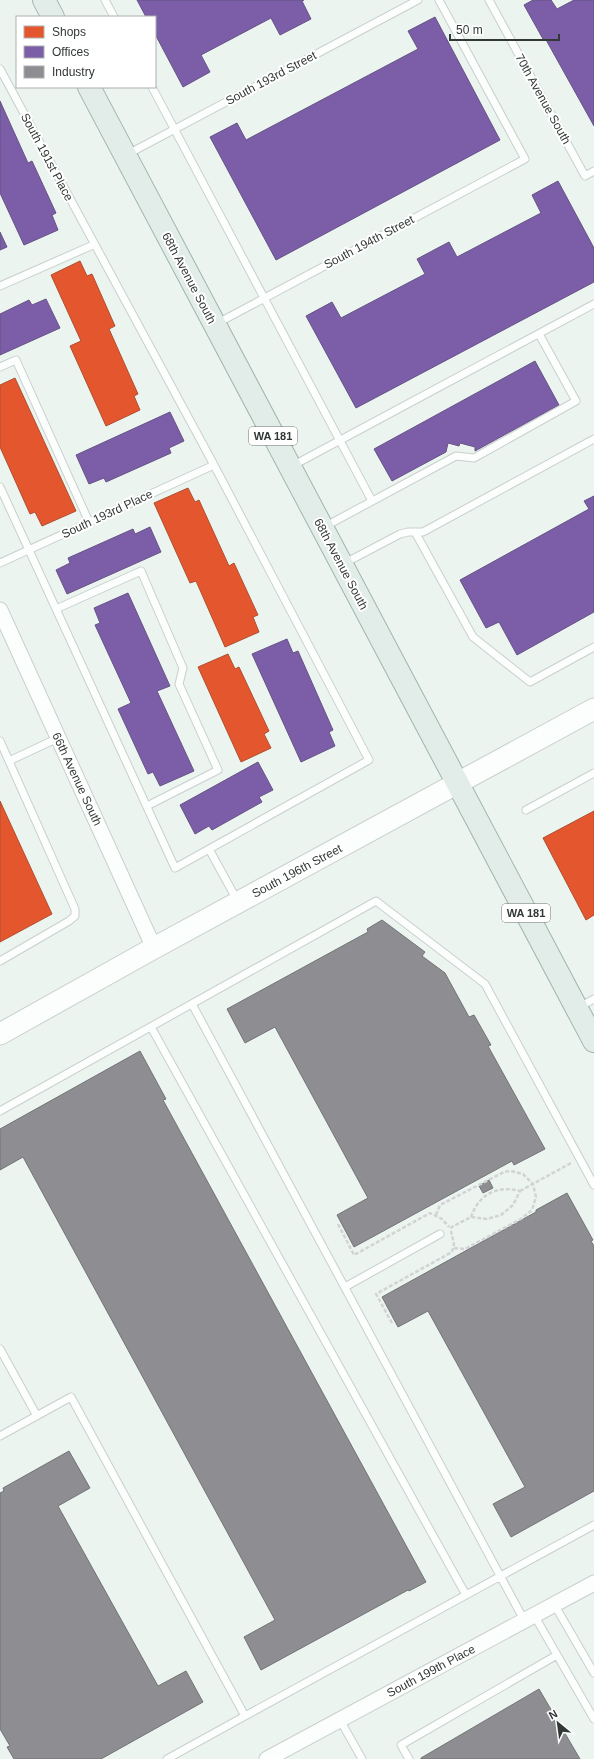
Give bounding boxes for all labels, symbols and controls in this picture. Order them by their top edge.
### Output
legend [16,16,156,88]
scale bar [450,16,559,42]
text: 50 m [456,23,483,37]
text: Shops [52,25,86,39]
text: Offices [52,45,89,59]
street label: South 193rd Street [223,48,319,108]
street label: 70th Avenue South [512,51,574,147]
text: Industry [52,65,95,79]
street label: South 191st Place [18,111,76,204]
street label: South 194th Street [322,212,417,272]
street label: 68th Avenue South [159,230,219,326]
road number: WA 181 [249,427,297,445]
street label: South 193rd Place [59,487,155,541]
street label: 68th Avenue South [311,516,371,612]
street label: 66th Avenue South [49,730,105,828]
street label: South 196th Street [250,841,345,901]
road number: WA 181 [502,904,550,922]
street label: South 199th Place [384,1642,478,1700]
north arrow [538,1703,578,1743]
text: N [547,1707,560,1721]

